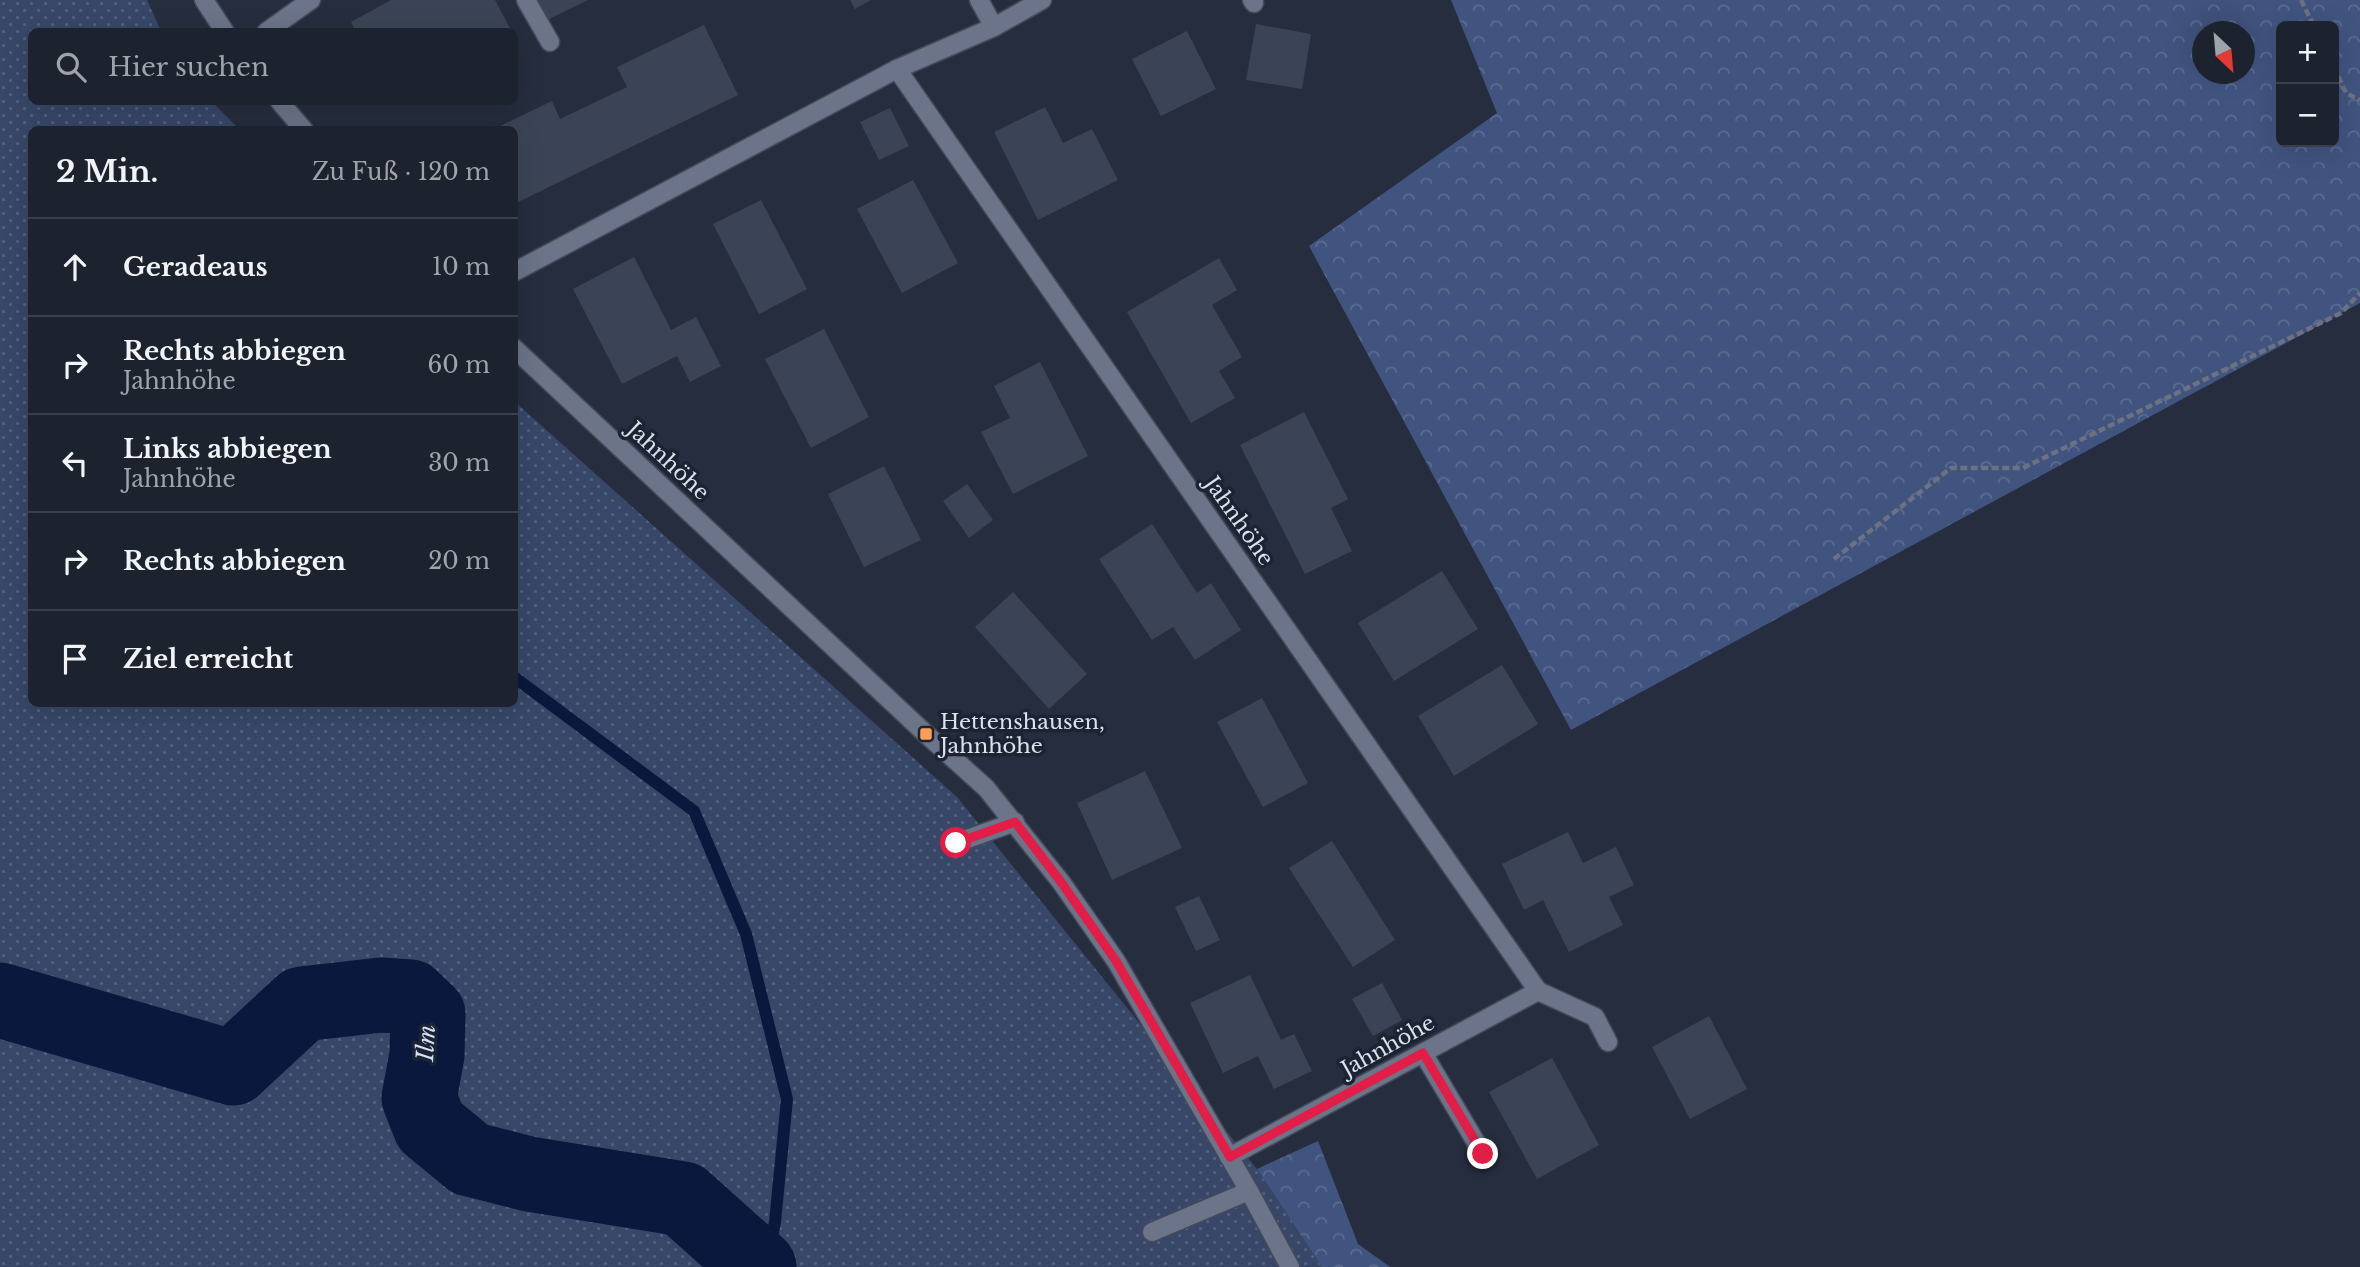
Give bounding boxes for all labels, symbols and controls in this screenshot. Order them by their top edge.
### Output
north arrow [2192,21,2255,84]
map controls [2276,21,2339,147]
button: + [2276,21,2339,84]
search box [28,28,518,105]
icon: search [52,48,90,86]
text: Hier suchen [108,51,269,83]
button: − [2276,84,2339,147]
text: 2 Min. [56,153,158,190]
text: Zu Fuß · 120 m [312,158,490,186]
icon: ahead [56,248,94,286]
text: Geradeaus [123,251,268,283]
text: 10 m [432,253,490,281]
text: Rechts abbiegen [123,335,346,367]
icon: right [56,346,94,384]
text: 60 m [428,351,490,379]
text: Jahnhöhe [123,367,236,395]
street label: Jahnhöhe [619,414,714,506]
text: Links abbiegen [123,433,332,465]
icon: left [56,444,94,482]
text: 30 m [428,449,490,477]
text: Jahnhöhe [123,465,236,493]
street label: Jahnhöhe [1197,469,1279,571]
icon: right [56,542,94,580]
text: Rechts abbiegen [123,545,346,577]
text: 20 m [428,547,490,575]
icon: arrive [56,640,94,678]
text: Ziel erreicht [123,643,293,675]
place label: Hettenshausen, Jahnhöhe [937,709,1105,759]
marker: Hettenshausen, Jahnhöhe [918,726,934,742]
route start [940,827,971,858]
street label: Jahnhöhe [1334,1010,1439,1084]
water label: Ilm [411,1024,441,1063]
route end [1467,1138,1498,1169]

